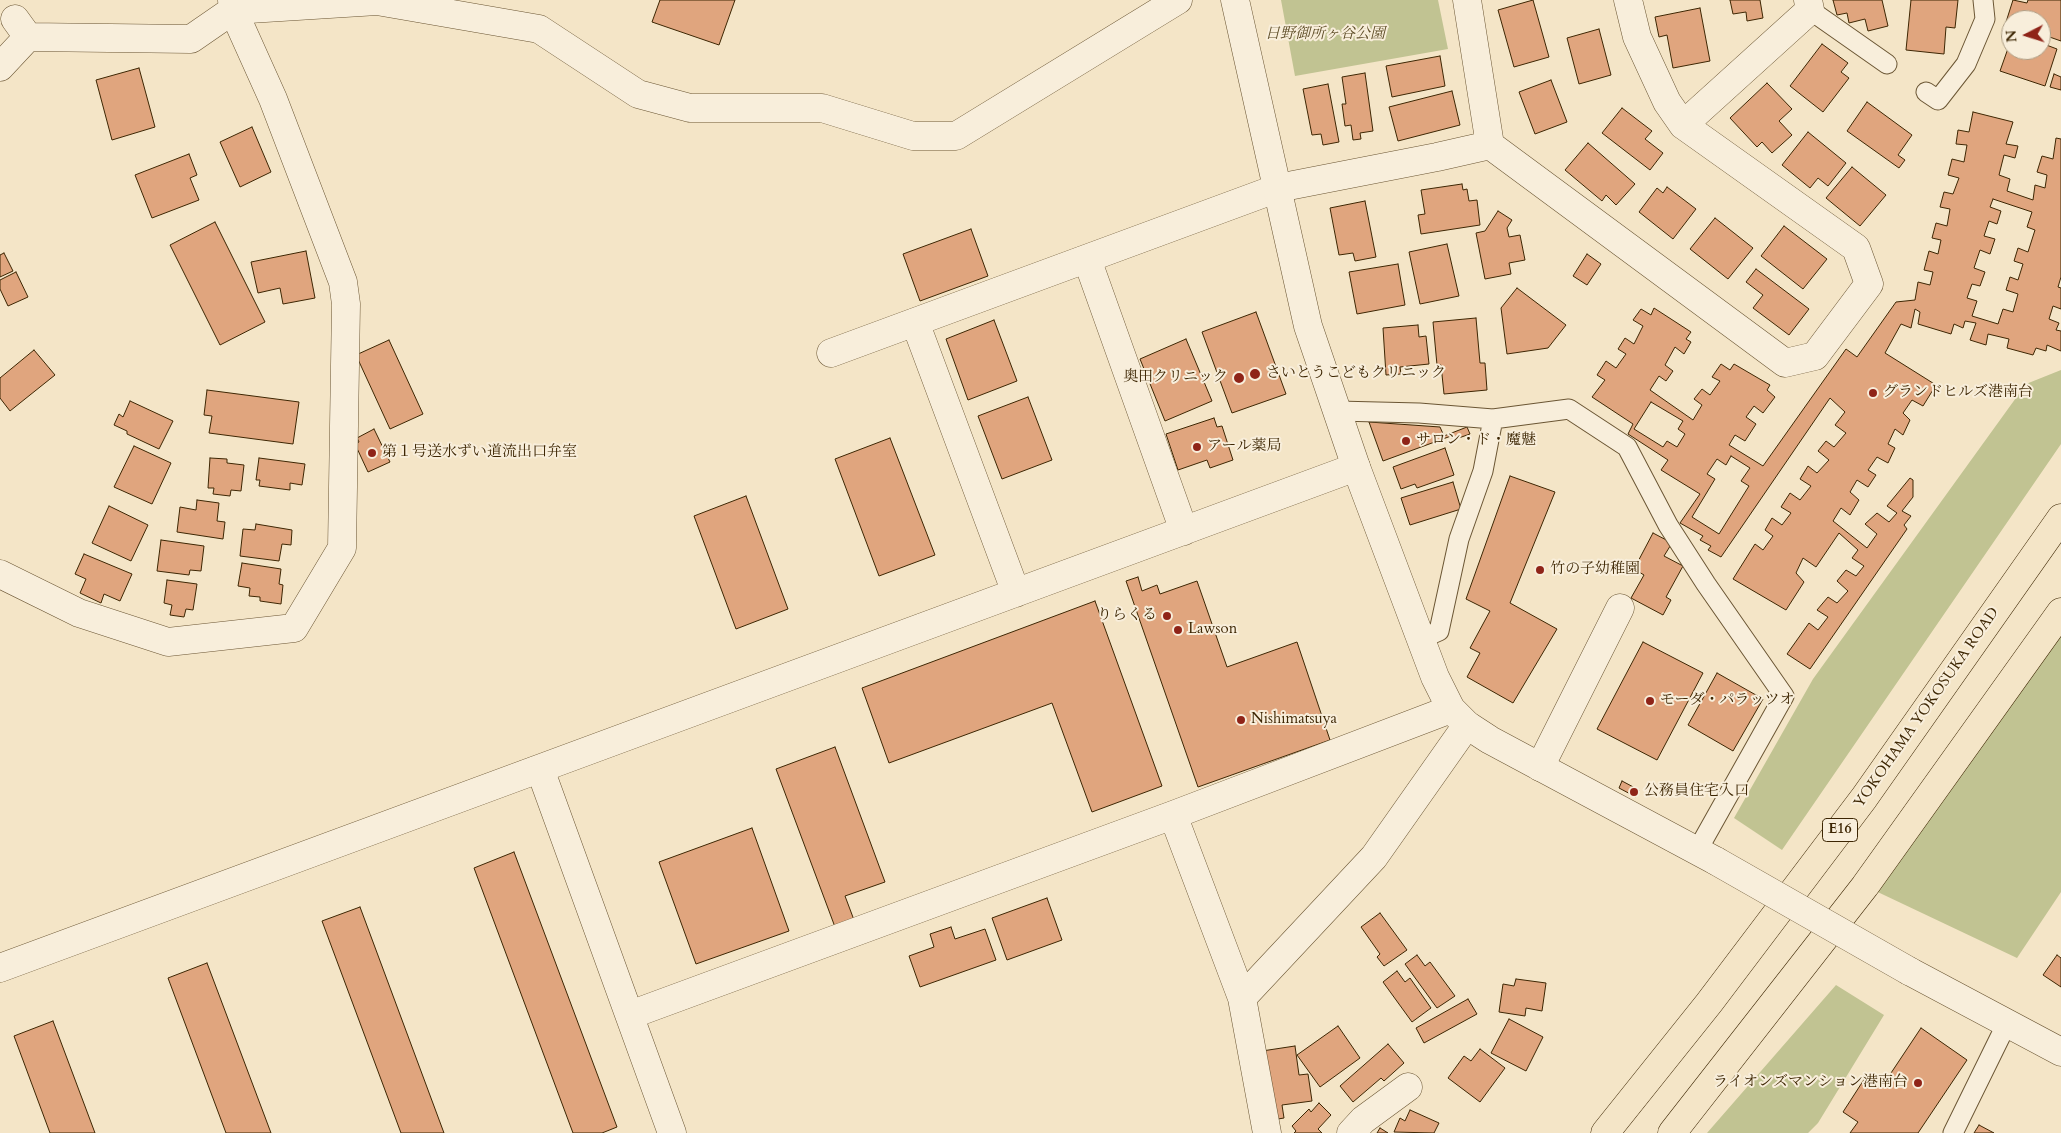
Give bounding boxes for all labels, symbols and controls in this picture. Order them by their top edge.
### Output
north arrow [2001,10,2051,60]
park label: 日野御所ヶ谷公園 [1265,26,1385,44]
text: N [2002,29,2022,43]
place label: さいとうこどもクリニック [1266,365,1446,383]
marker: さいとうこどもクリニック [1248,367,1262,381]
place label: 奥田クリニック [1123,369,1228,387]
marker: 奥田クリニック [1232,371,1246,385]
place label: グランドヒルズ港南台 [1883,384,2033,402]
marker: グランドヒルズ港南台 [1867,387,1879,399]
place label: サロン・ド・魔魅 [1416,432,1536,450]
marker: サロン・ド・魔魅 [1400,435,1412,447]
place label: アール薬局 [1207,438,1282,456]
marker: アール薬局 [1191,441,1203,453]
place label: 第１号送水ずい道流出口弁室 [382,444,577,462]
marker: 第１号送水ずい道流出口弁室 [366,447,378,459]
place label: 竹の子幼稚園 [1550,561,1640,579]
marker: 竹の子幼稚園 [1534,564,1546,576]
street label: YOKOHAMA YOKOSUKA ROAD [1851,604,2003,812]
place label: りらくる [1097,607,1157,625]
marker: りらくる [1161,610,1173,622]
place label: Lawson [1188,621,1237,639]
marker: Lawson [1172,624,1184,636]
place label: モーダ・パラッツオ [1660,692,1794,710]
marker: モーダ・パラッツオ [1644,695,1656,707]
place label: Nishimatsuya [1251,711,1337,729]
marker: Nishimatsuya [1235,714,1247,726]
place label: 公務員住宅入口 [1644,783,1749,801]
marker: 公務員住宅入口 [1628,786,1640,798]
road number: E16 [1822,818,1858,842]
place label: ライオンズマンション港南台 [1713,1074,1908,1092]
marker: ライオンズマンション港南台 [1912,1077,1924,1089]

